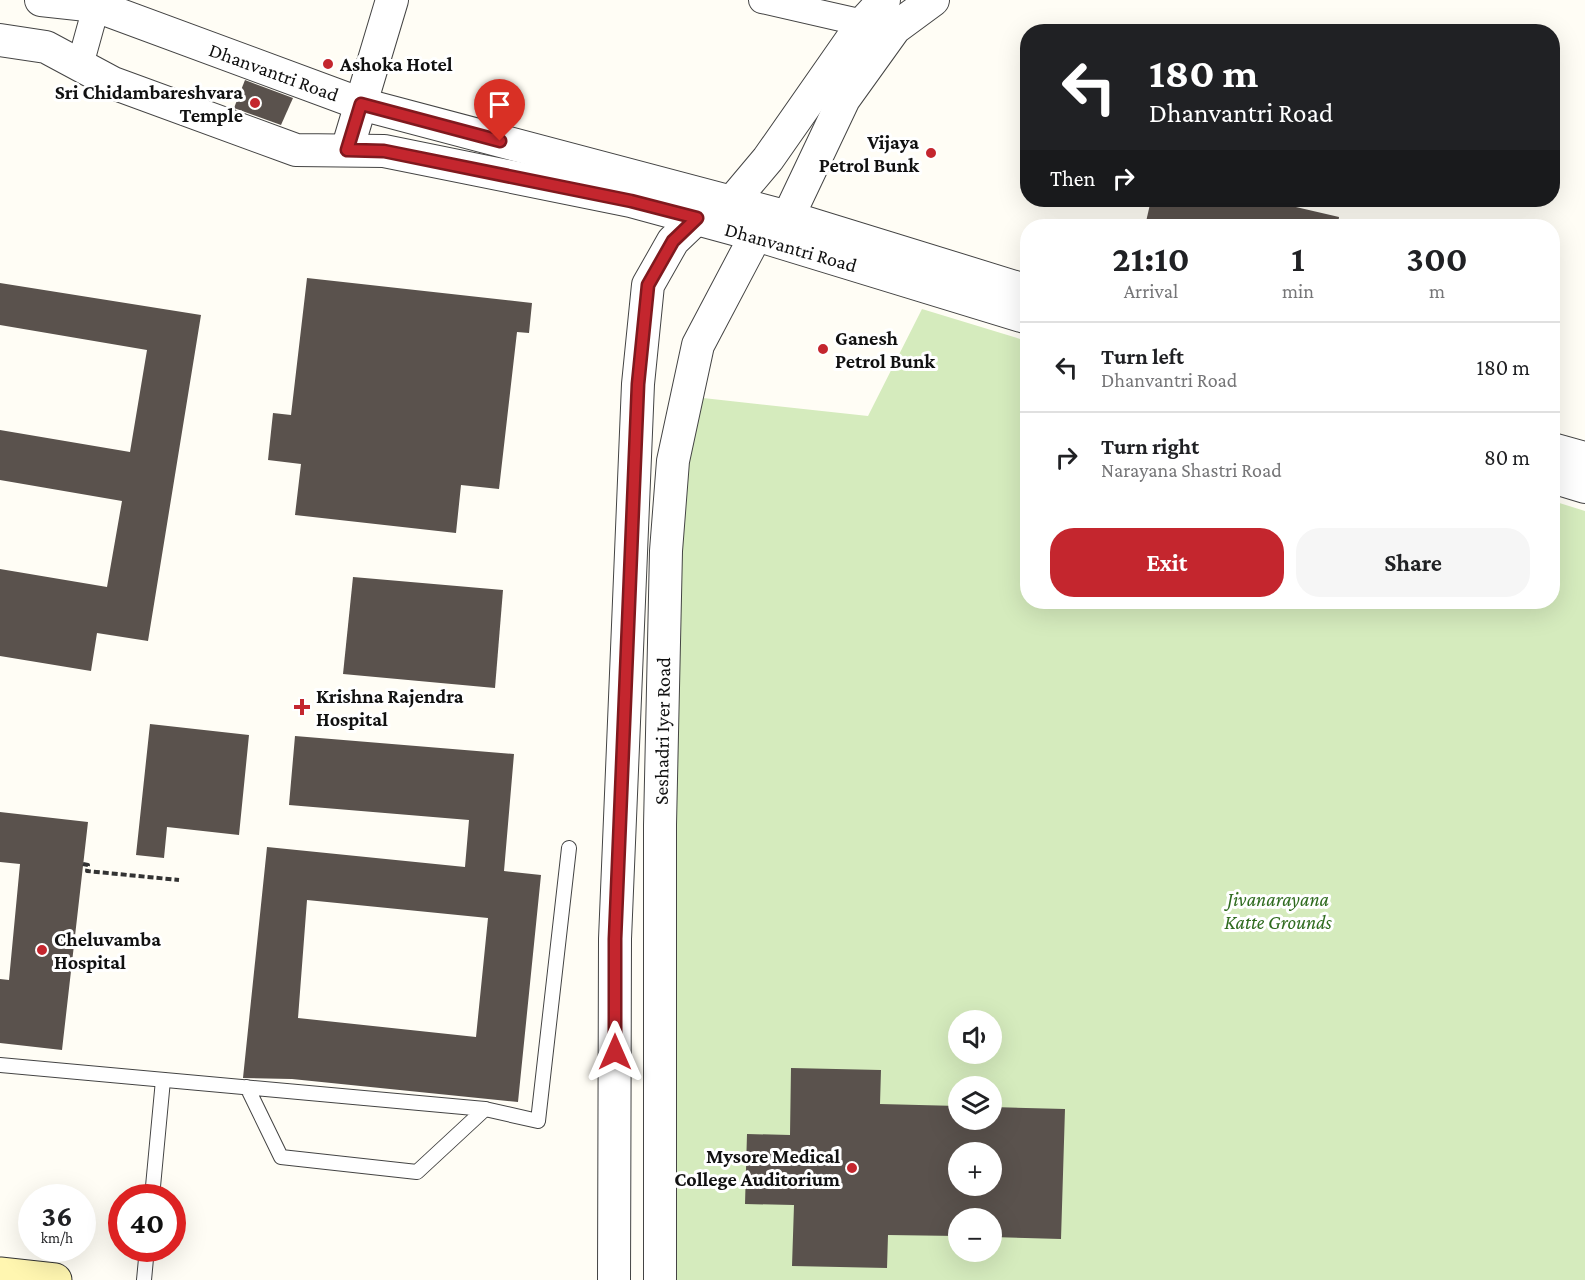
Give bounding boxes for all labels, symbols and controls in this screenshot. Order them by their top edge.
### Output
street label: Dhanvantri Road [206,38,342,106]
icon: left [1050,48,1128,126]
text: 180 m [1149,49,1258,96]
place label: Ashoka Hotel [339,53,453,75]
marker: Ashoka Hotel [321,57,335,71]
pin [474,79,525,141]
place label: Sri Chidambareshvara Temple [55,81,243,126]
icon: arrive [483,88,516,121]
marker: Sri Chidambareshvara Temple [248,96,262,110]
text: Dhanvantri Road [1149,98,1333,128]
place label: Vijaya Petrol Bunk [819,131,920,176]
marker: Vijaya Petrol Bunk [924,146,938,160]
icon: right [1107,162,1140,195]
text: Then [1050,166,1095,191]
street label: Dhanvantri Road [722,218,860,276]
text: 21:10 [1112,239,1190,279]
text: 1 [1291,239,1305,279]
text: 300 [1406,239,1468,279]
text: Arrival [1124,280,1178,302]
text: min [1282,280,1314,302]
text: m [1429,280,1445,302]
place label: Ganesh Petrol Bunk [835,327,936,372]
marker: Ganesh Petrol Bunk [816,342,830,356]
text: Turn left [1101,344,1184,369]
icon: left [1050,351,1083,384]
text: 180 m [1477,355,1530,380]
text: Dhanvantri Road [1101,369,1237,391]
text: Turn right [1101,434,1199,459]
icon: right [1050,441,1083,474]
text: 80 m [1484,445,1530,470]
text: Narayana Shastri Road [1101,459,1282,481]
button: Exit [1050,528,1284,597]
button: Share [1296,528,1530,597]
street label: Seshadri Iyer Road [650,656,675,805]
place label: Krishna Rajendra Hospital [316,685,464,730]
marker: Krishna Rajendra Hospital [293,698,311,716]
park label: Jivanarayana Katte Grounds [1224,888,1332,933]
place label: Cheluvamba Hospital [54,928,161,973]
marker: Cheluvamba Hospital [35,943,49,957]
map controls [948,1010,1002,1262]
button: sound [948,1010,1002,1064]
position arrow [583,1020,647,1084]
button: layers [948,1076,1002,1130]
button: + [948,1142,1002,1196]
place label: Mysore Medical College Auditorium [674,1145,840,1190]
marker: Mysore Medical College Auditorium [845,1161,859,1175]
speed limit sign: 40 [108,1184,186,1262]
text: 36 [41,1199,73,1232]
button: − [948,1208,1002,1262]
text: km/h [41,1230,73,1246]

